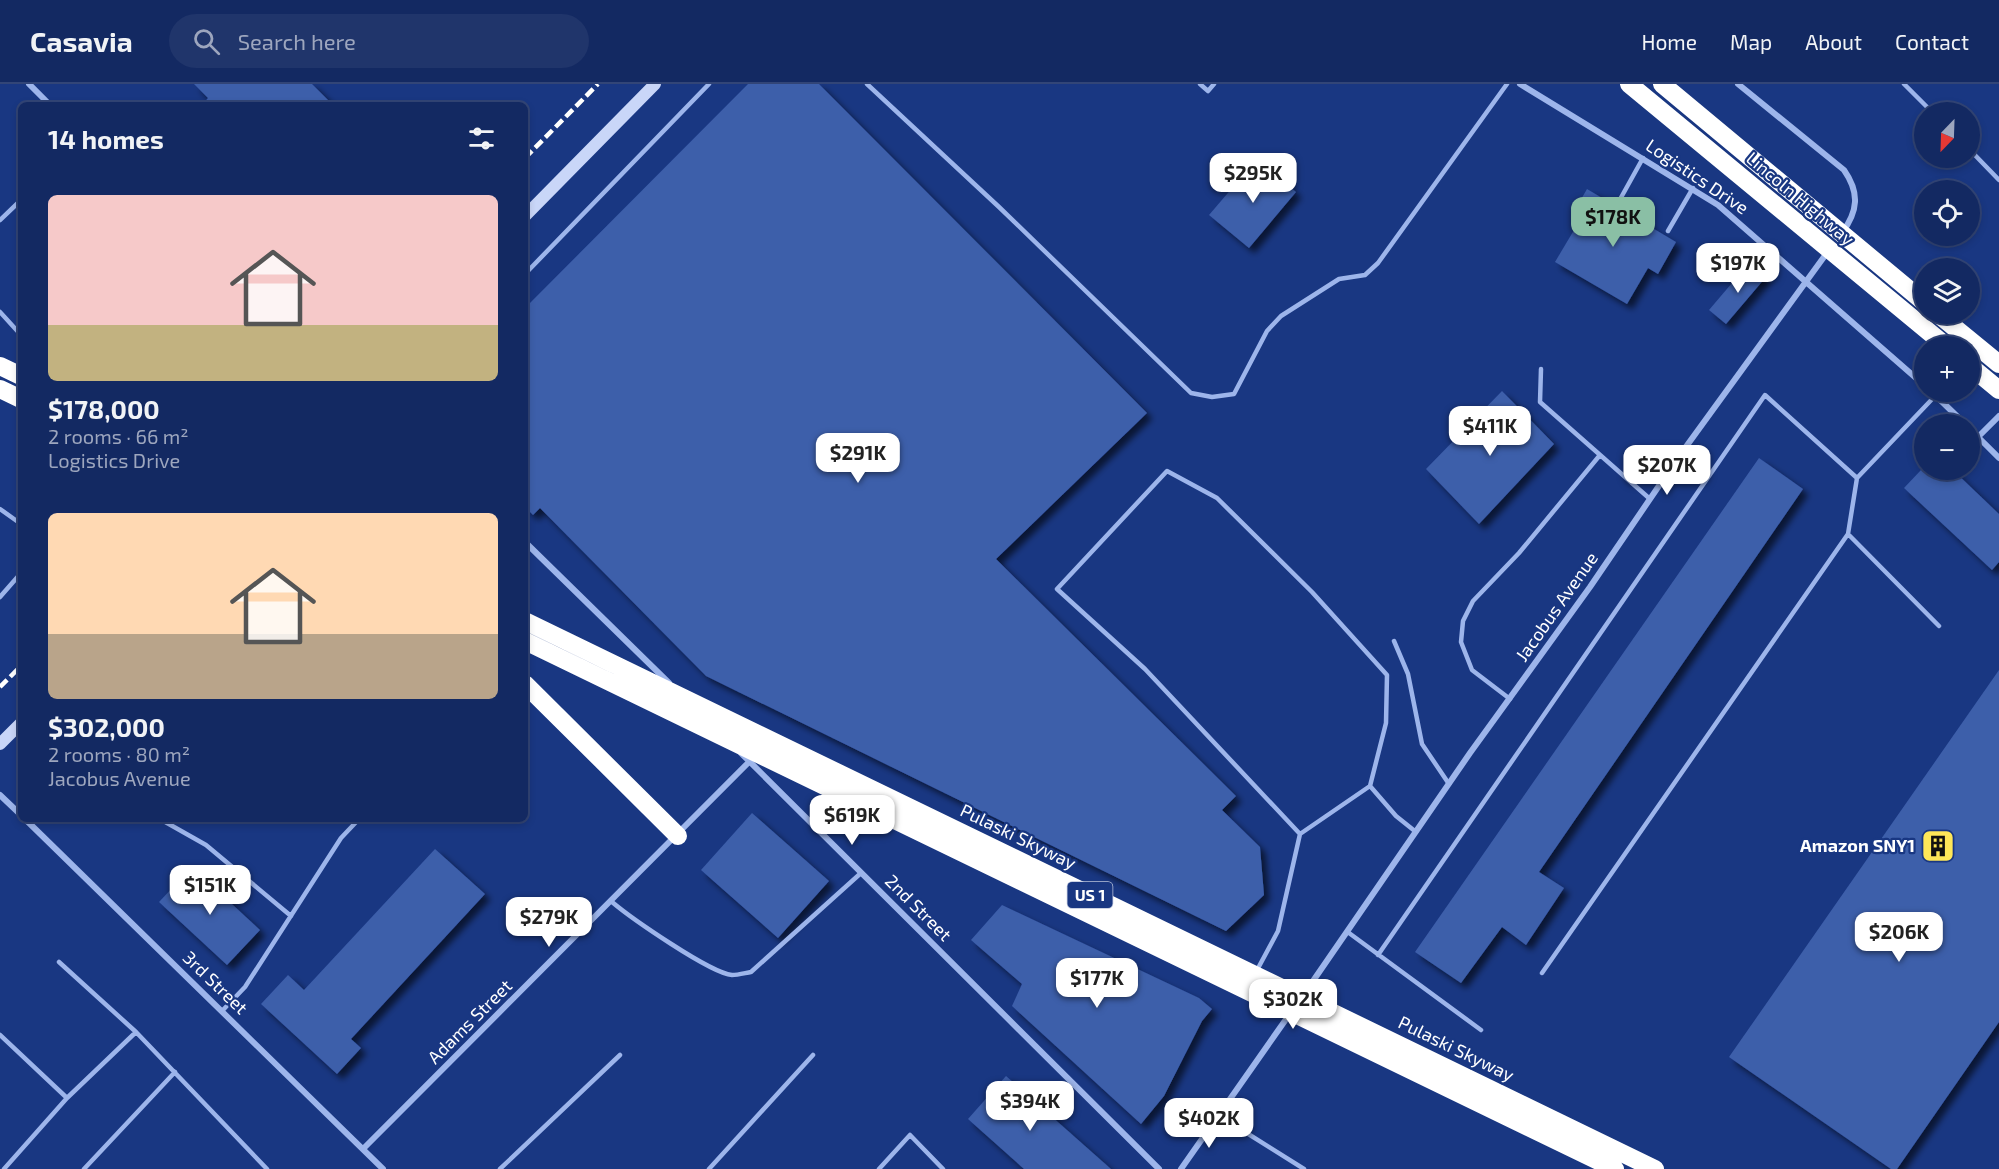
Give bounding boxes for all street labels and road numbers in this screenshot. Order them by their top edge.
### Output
street label: Logistics Drive [1642,134,1753,219]
street label: Lincoln Highway [1742,147,1859,250]
street label: Jacobus Avenue [1510,548,1602,665]
street label: Pulaski Skyway [957,799,1080,874]
street label: 2nd Street [881,869,957,945]
road number: US 1 [1068,882,1112,908]
street label: 3rd Street [179,946,253,1019]
street label: Adams Street [423,974,516,1068]
street label: Pulaski Skyway [1395,1011,1518,1086]

